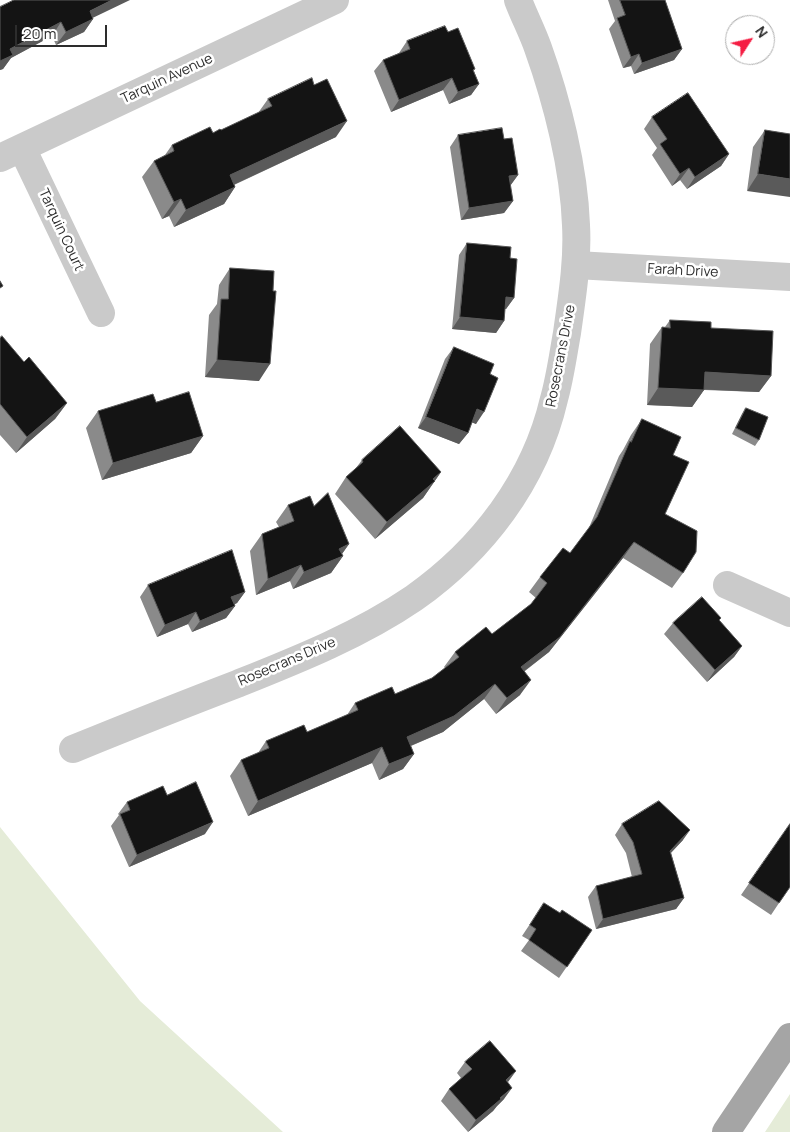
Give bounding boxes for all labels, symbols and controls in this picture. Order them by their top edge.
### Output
scale bar [18,15,110,47]
north arrow [725,15,775,65]
text: N [751,22,773,41]
text: 20 m [23,23,56,44]
street label: Tarquin Avenue [119,50,215,108]
street label: Tarquin Court [35,186,87,274]
street label: Farah Drive [647,261,719,281]
street label: Rosecrans Drive [543,303,579,409]
street label: Rosecrans Drive [236,634,338,690]

